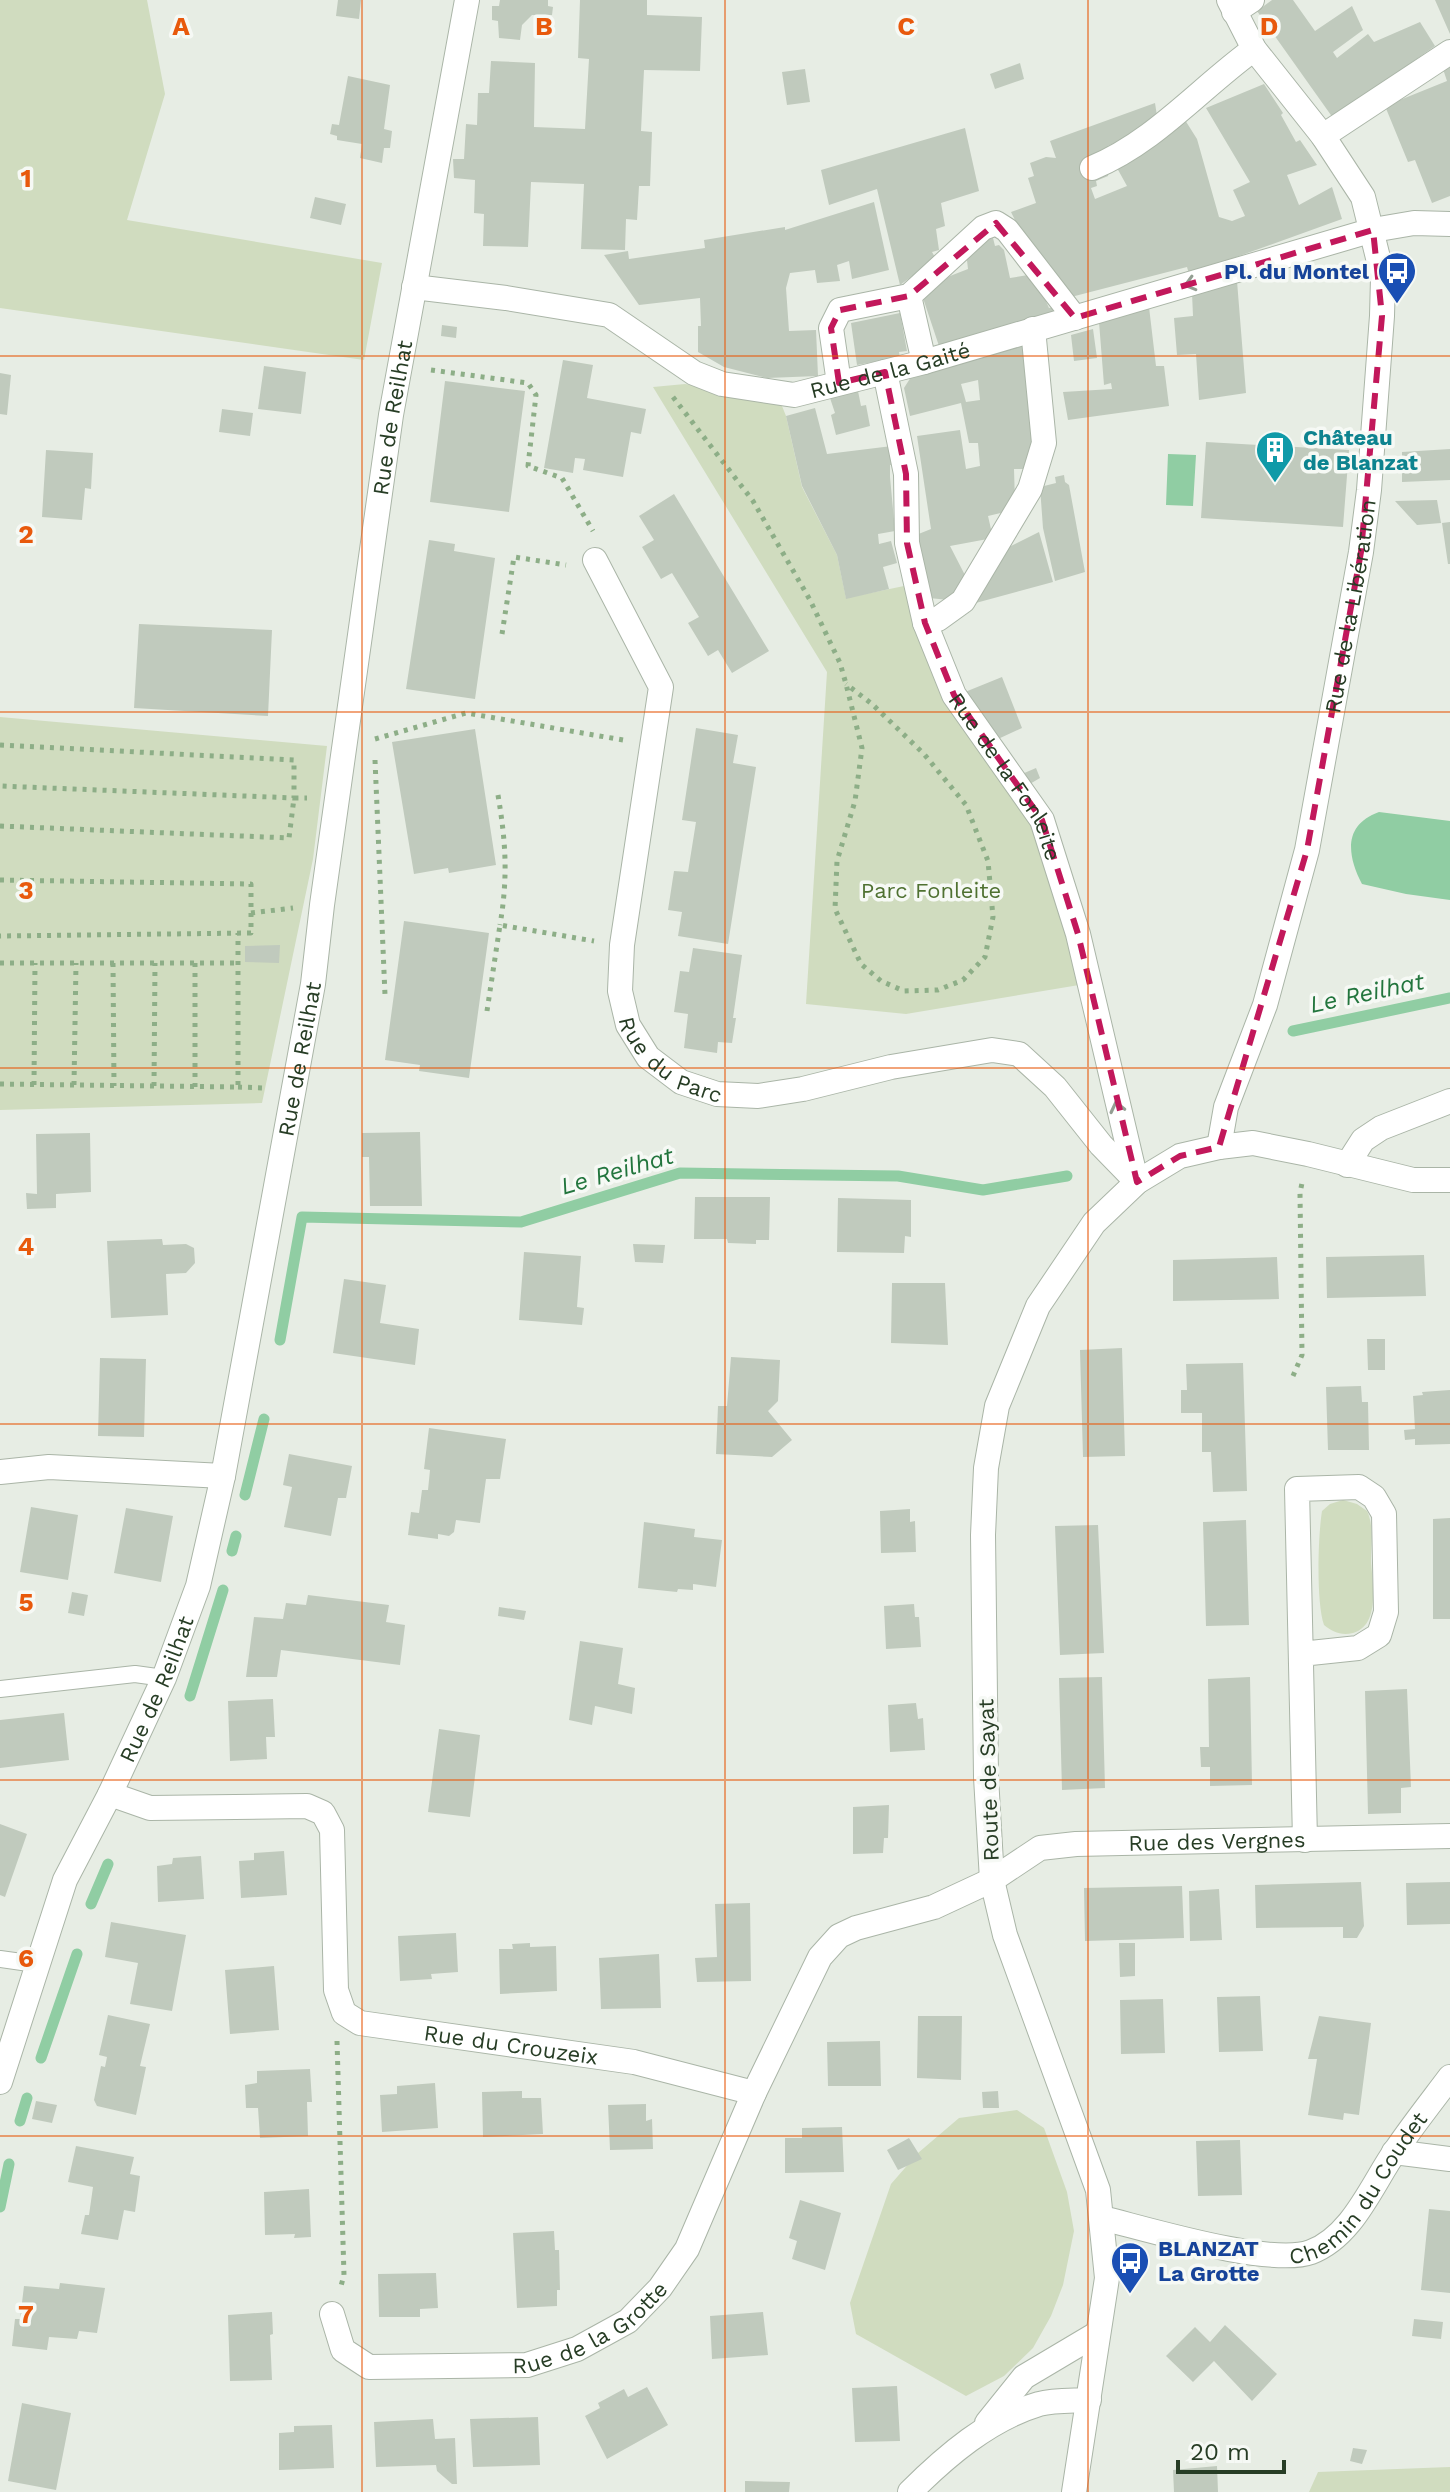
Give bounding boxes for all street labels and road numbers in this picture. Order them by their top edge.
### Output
street label: Rue de la Gaité [807,337,973,403]
street label: Rue de Reilhat [368,338,417,497]
street label: Rue de la Libération [1320,498,1381,715]
street label: Rue de la Fonleite [943,688,1066,864]
street label: Rue de Reilhat [273,980,326,1138]
street label: Rue du Parc [614,1014,725,1108]
street label: Rue de Reilhat [114,1613,199,1766]
street label: Route de Sayat [973,1698,1004,1862]
street label: Rue des Vergnes [1128,1827,1306,1856]
street label: Rue du Crouzeix [422,2020,600,2070]
street label: Chemin du Coudet [1288,2107,1432,2269]
street label: Rue de la Grotte [512,2276,672,2378]

